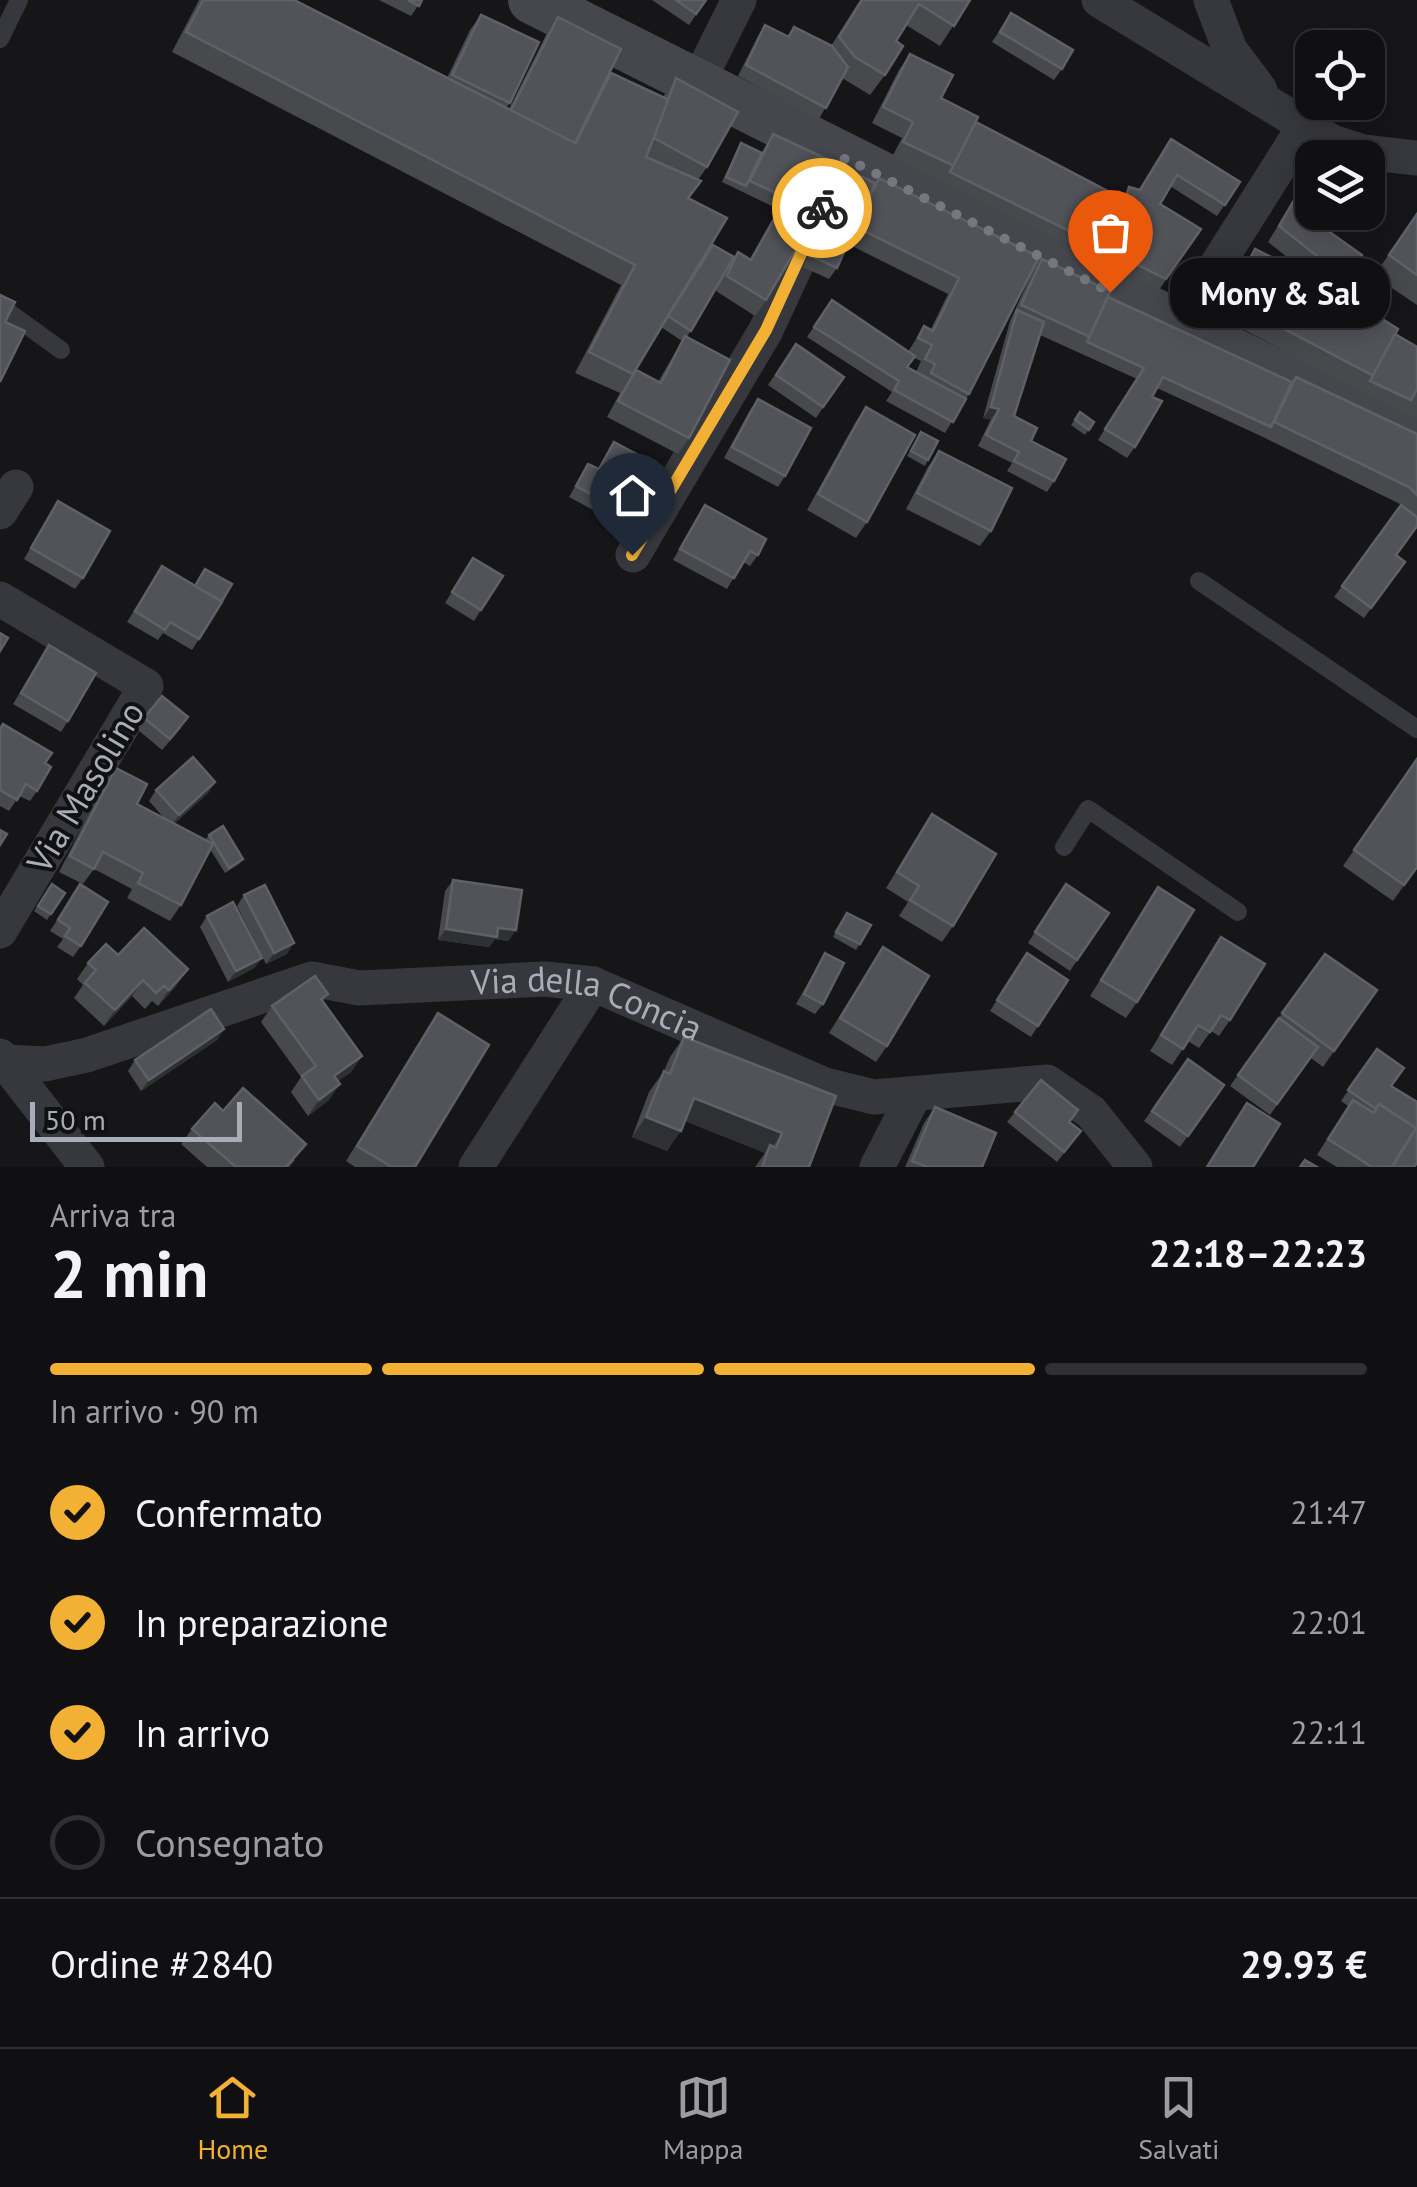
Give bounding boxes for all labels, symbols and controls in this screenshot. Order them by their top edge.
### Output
map controls [1295,30,1385,230]
button: locate [1295,30,1385,120]
button: layers [1295,140,1385,230]
courier [772,158,872,258]
icon: bike [795,181,850,236]
pin [1068,190,1153,293]
icon: bag [1083,205,1138,260]
callout: Mony & Sal [1170,257,1390,327]
text: Mony & Sal [1201,272,1359,314]
pin [590,453,675,556]
icon: home [605,468,660,523]
street label: Via Masolino [15,692,154,881]
street label: Via della Concia [469,955,710,1051]
scale bar [30,1097,242,1142]
text: 50 m [45,1101,106,1138]
text: Arriva tra [50,1194,177,1236]
text: 22:18–22:23 [1149,1228,1367,1277]
text: 2 min [50,1231,209,1315]
text: In arrivo · 90 m [50,1390,259,1432]
icon: check [50,1485,105,1540]
text: Confermato [135,1488,323,1537]
text: 21:47 [1290,1491,1367,1533]
icon: check [50,1595,105,1650]
text: In preparazione [135,1598,389,1647]
text: 22:01 [1290,1601,1367,1643]
icon: check [50,1705,105,1760]
text: In arrivo [135,1708,270,1757]
text: 22:11 [1290,1711,1367,1753]
text: Consegnato [135,1818,324,1867]
text: Ordine #2840 [50,1939,273,1988]
text: 29.93 € [1240,1939,1367,1988]
tab: Home [197,2070,268,2167]
tab: Mappa [663,2070,743,2167]
tab: Salvati [1138,2070,1220,2167]

